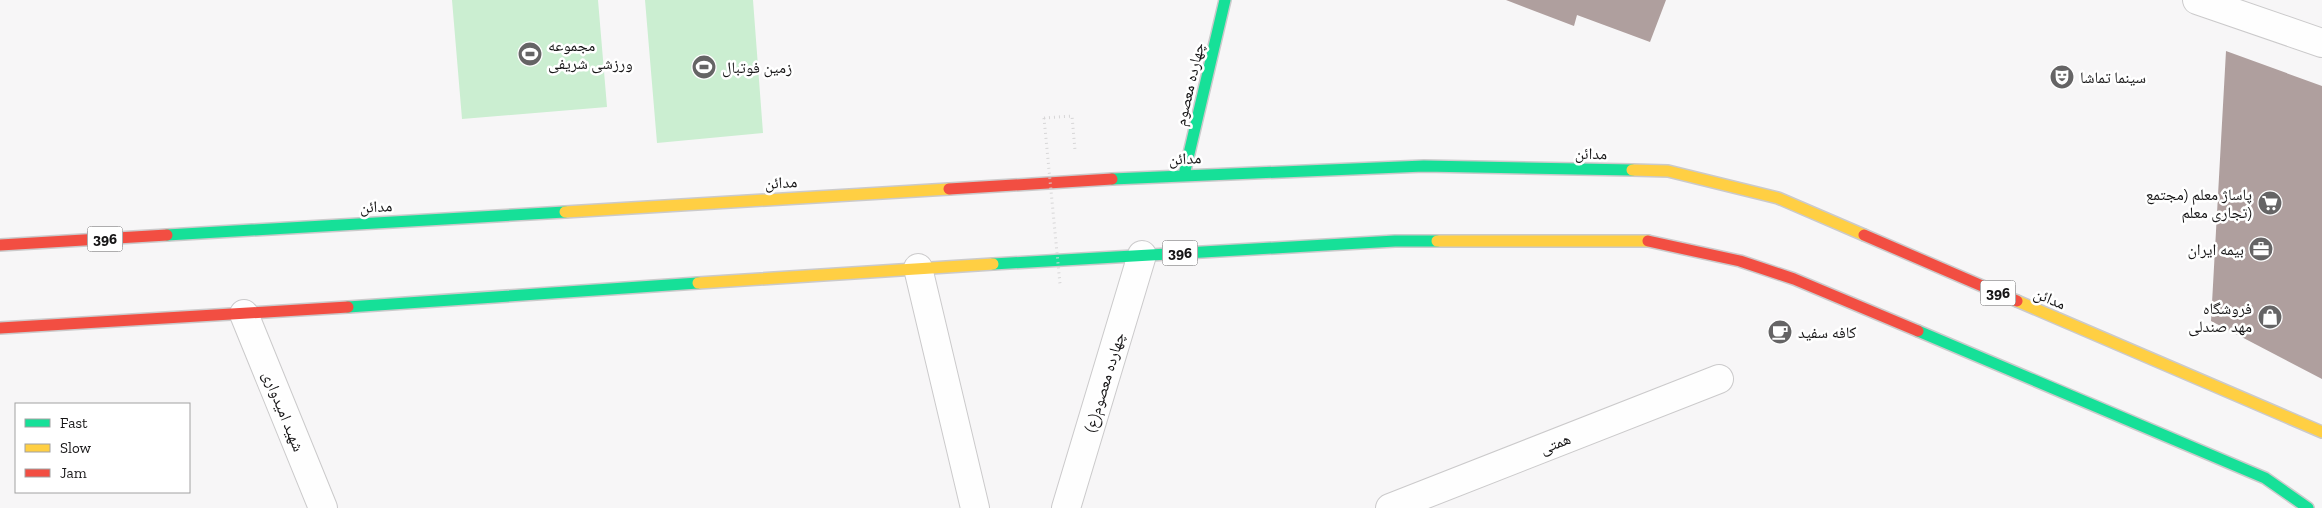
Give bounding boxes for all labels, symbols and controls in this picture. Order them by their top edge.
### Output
place label: مجموعه ورزشی شریفی [548,36,633,74]
sports icon: مجموعه ورزشی شریفی [517,41,543,67]
street label: چهارده معصوم [1171,41,1209,128]
sports icon: زمین فوتبال [691,54,717,80]
place label: زمین فوتبال [722,58,792,78]
theatre icon: سینما تماشا [2049,64,2075,90]
place label: سینما تماشا [2080,68,2146,87]
street label: مدائن [1575,144,1607,164]
street label: مدائن [1168,148,1202,170]
street label: مدائن [764,172,798,194]
place label: پاساژ معلم (مجتمع تجاری معلم) [2146,185,2252,223]
supermarket icon: پاساژ معلم (مجتمع تجاری معلم) [2257,190,2283,216]
street label: مدائن [359,196,393,218]
road number: 396 [88,226,122,252]
office icon: بیمه ایران [2248,236,2274,262]
road number: 396 [1162,240,1198,266]
place label: بیمه ایران [2187,240,2244,260]
road number: 396 [1980,280,2016,306]
street label: مدائن [2031,283,2068,314]
place label: فروشگاه مهد صندلی [2188,299,2252,337]
shop icon: فروشگاه مهد صندلی [2257,304,2283,330]
cafe icon: کافه سفید [1767,319,1793,345]
place label: کافه سفید [1798,323,1857,342]
street label: چهارده معصوم(ع) [1080,330,1130,435]
street label: شهيد امیدواری [258,368,308,455]
legend [15,403,190,493]
text: Fast [60,414,88,432]
street label: همتی [1537,429,1574,459]
text: Slow [60,439,92,457]
text: Jam [60,464,87,482]

